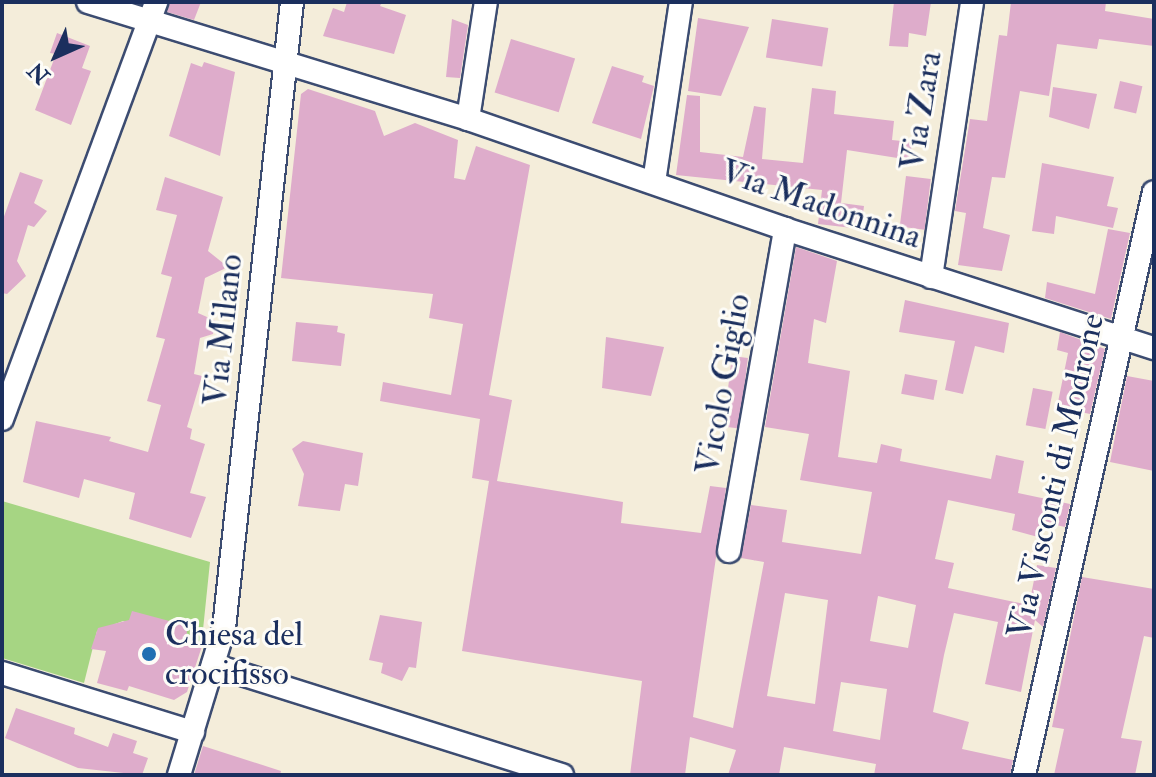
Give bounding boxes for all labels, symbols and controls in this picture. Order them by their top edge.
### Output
north arrow [16,16,96,96]
street label: Via Zara [891,48,951,174]
text: N [22,56,56,90]
street label: Via Madonnina [715,151,927,257]
street label: Via Milano [195,252,251,408]
street label: Vicolo Giglio [687,290,759,478]
street label: Via Visconti di Modrone [999,310,1113,642]
place label: Chiesa del crocifisso [165,614,303,694]
marker: Chiesa del crocifisso [140,645,158,663]

